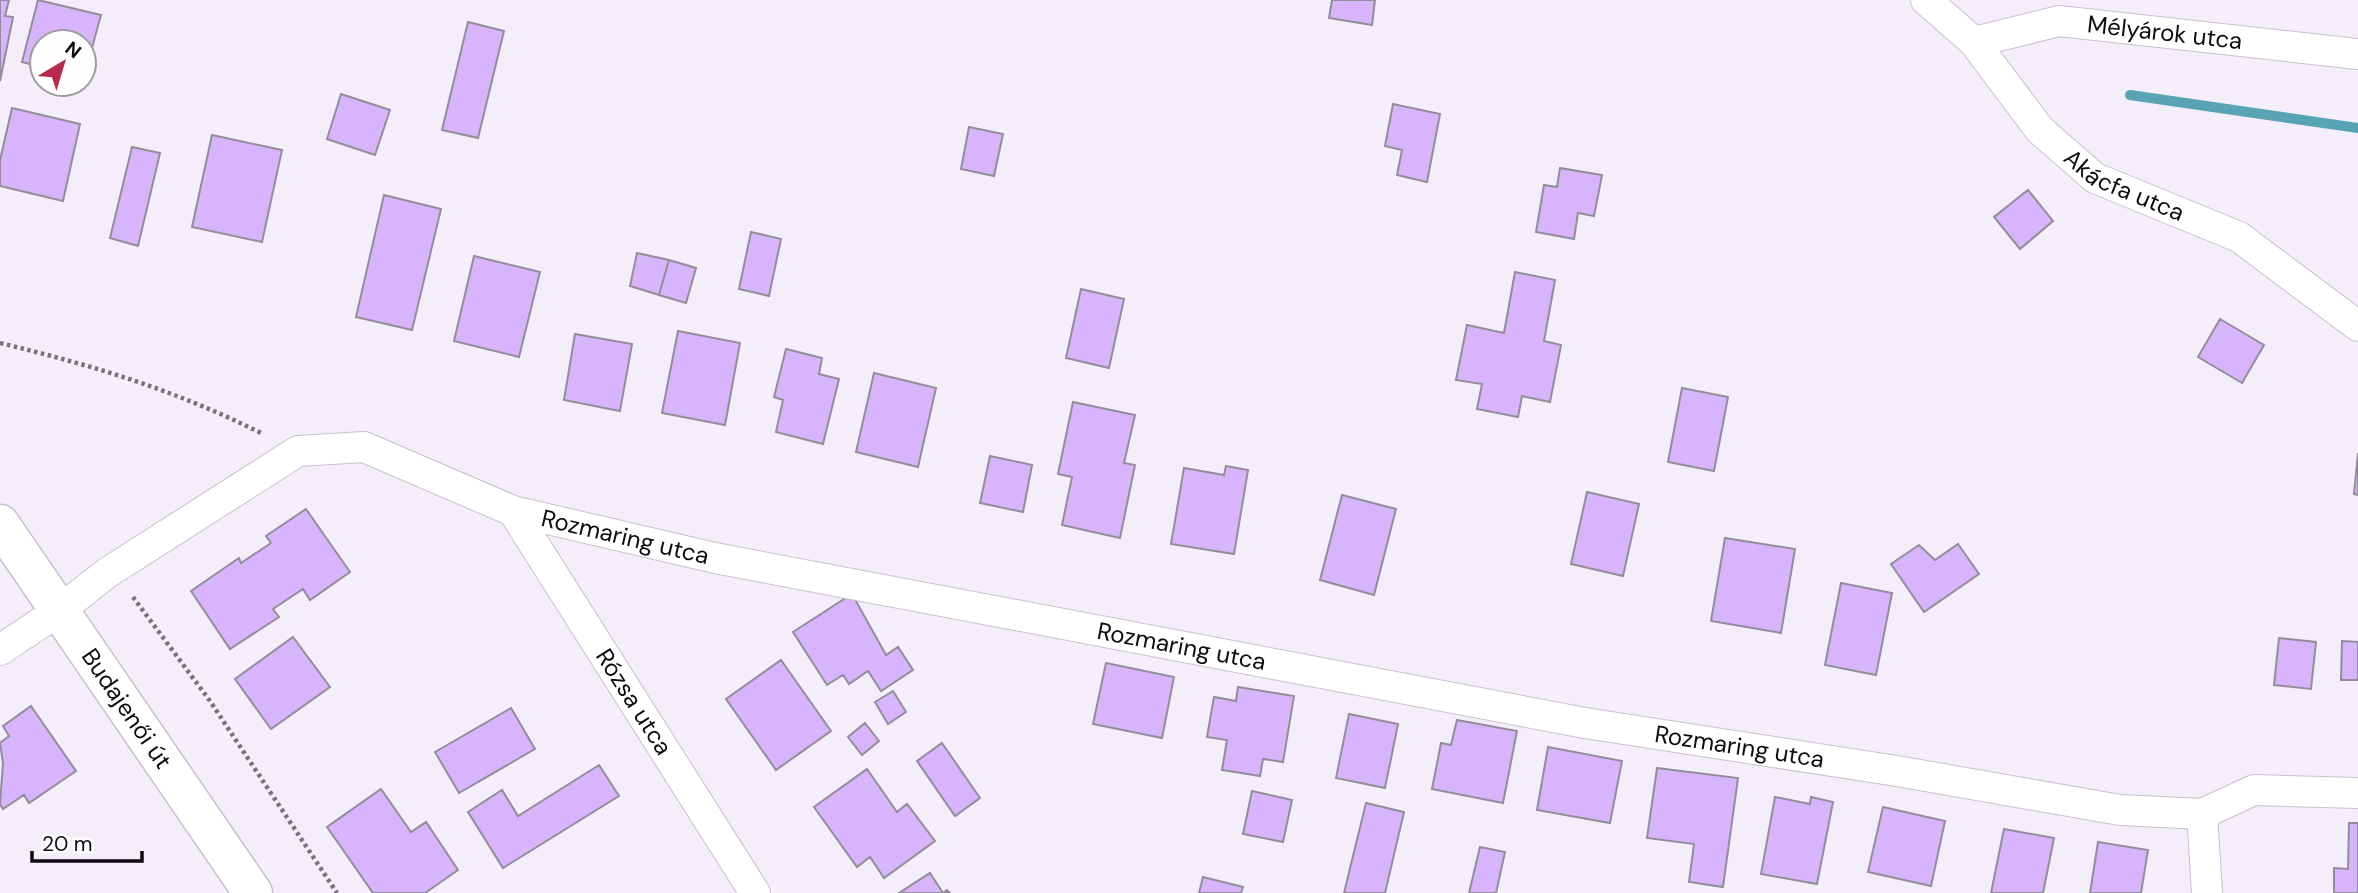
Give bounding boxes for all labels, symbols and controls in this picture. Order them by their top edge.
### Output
street label: Mélyárok utca [2086,8,2244,56]
north arrow [28,28,98,98]
text: N [60,36,86,64]
street label: Akácfa utca [2058,142,2189,228]
street label: Rozmaring utca [538,502,712,571]
street label: Rozmaring utca [1095,615,1268,677]
street label: Budajenői út [75,642,179,775]
street label: Rózsa utca [589,643,680,761]
street label: Rozmaring utca [1653,718,1826,775]
scale bar [32,820,142,864]
text: 20 m [42,830,93,858]

